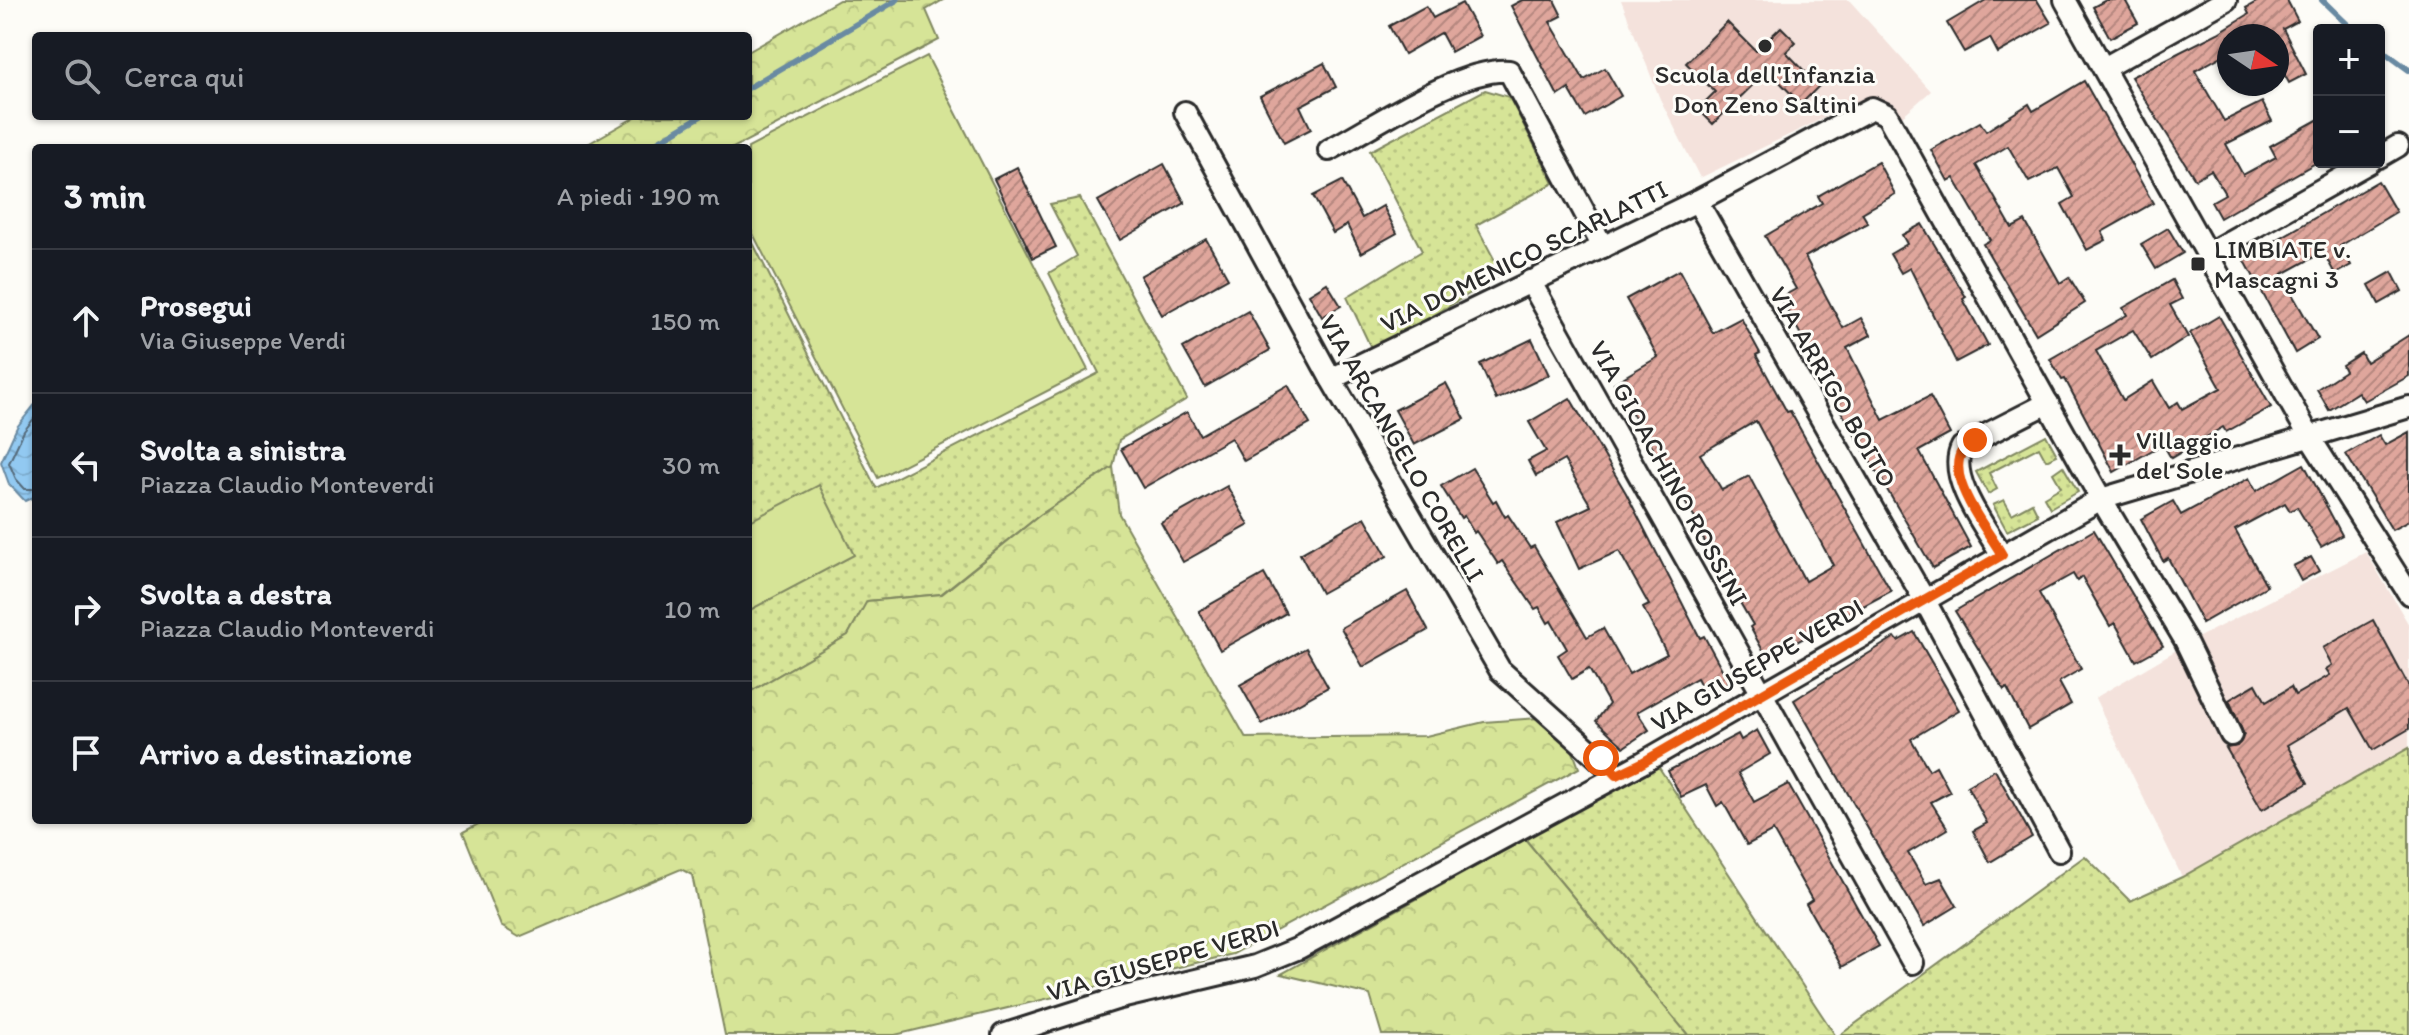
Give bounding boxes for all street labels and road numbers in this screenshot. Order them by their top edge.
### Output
street label: VIA DOMENICO SCARLATTI [1375,172,1673,340]
street label: VIA ARRIGO BOITO [1762,281,1904,493]
street label: VIA ARCANGELO CORELLI [1312,309,1492,587]
street label: VIA GIOACHINO ROSSINI [1583,335,1755,611]
street label: VIA GIUSEPPE VERDI [1645,591,1869,739]
street label: VIA GIUSEPPE VERDI [1043,912,1283,1008]

